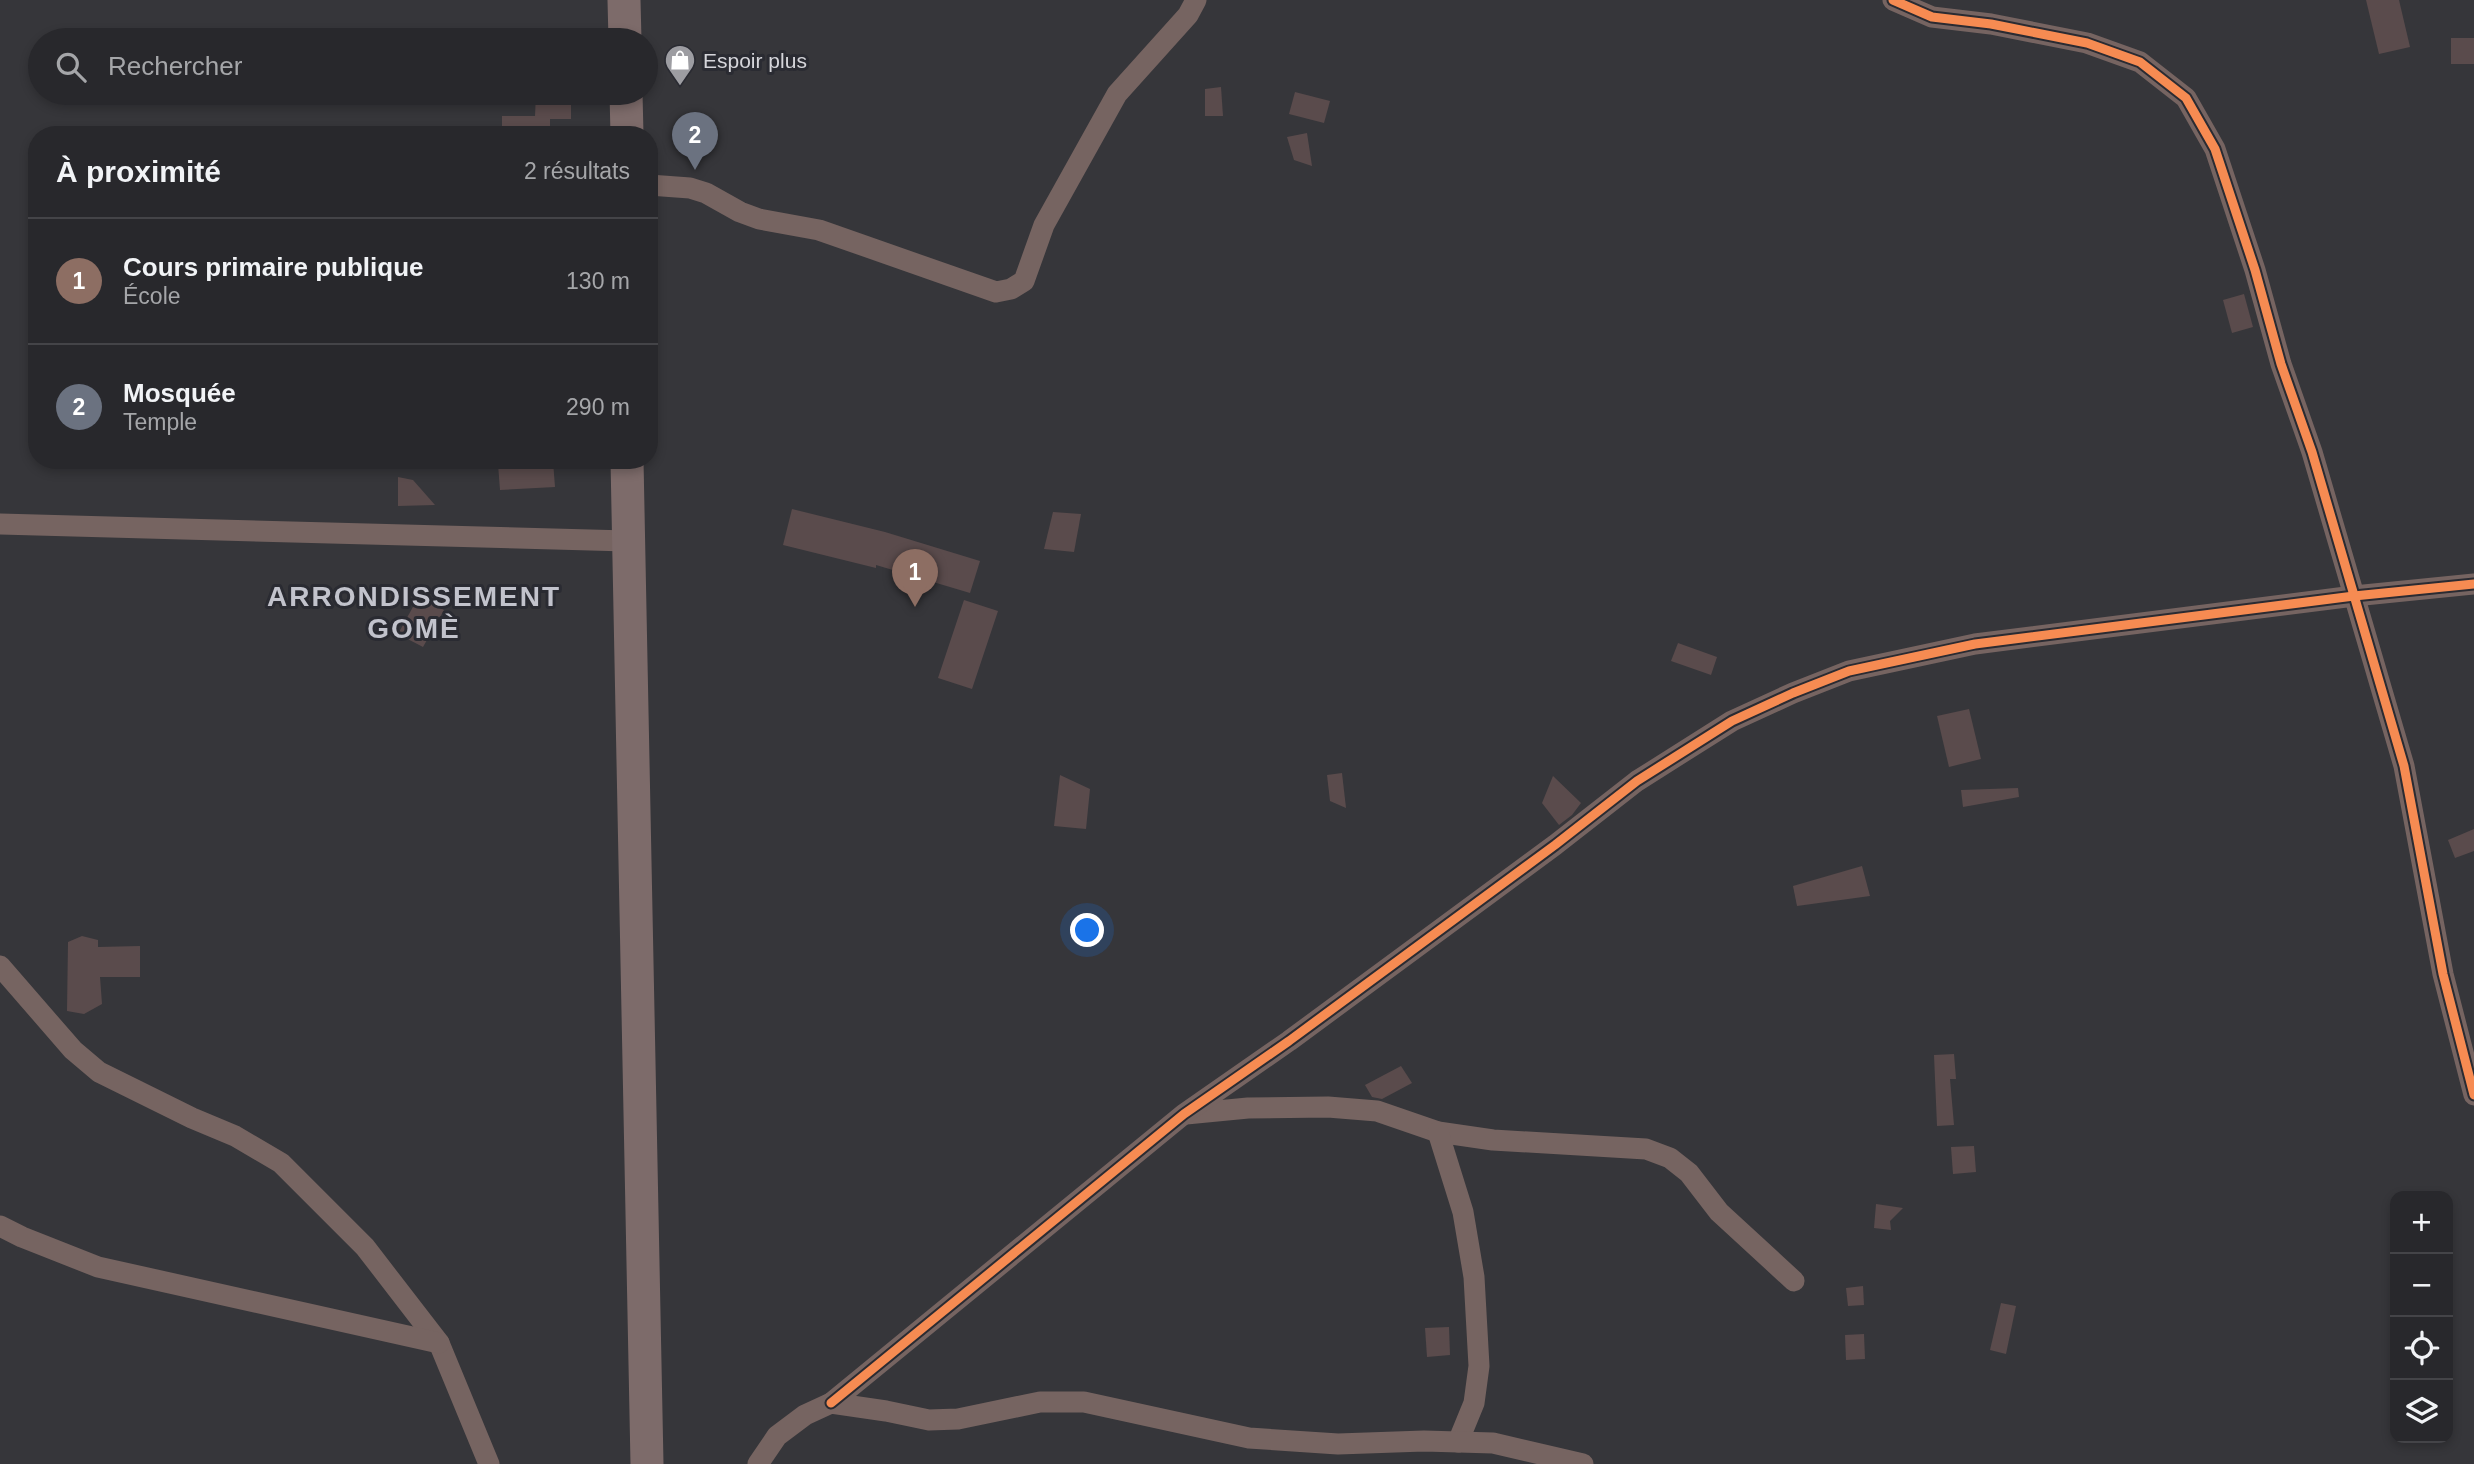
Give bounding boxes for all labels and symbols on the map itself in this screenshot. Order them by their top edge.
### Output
shop icon: Espoir plus [663,43,697,87]
place label: Espoir plus [703,49,807,72]
pin: 2 [672,112,718,170]
pin: 1 [892,549,938,607]
district label: ARRONDISSEMENT GOMÈ [267,581,561,644]
your location [1070,913,1104,947]

